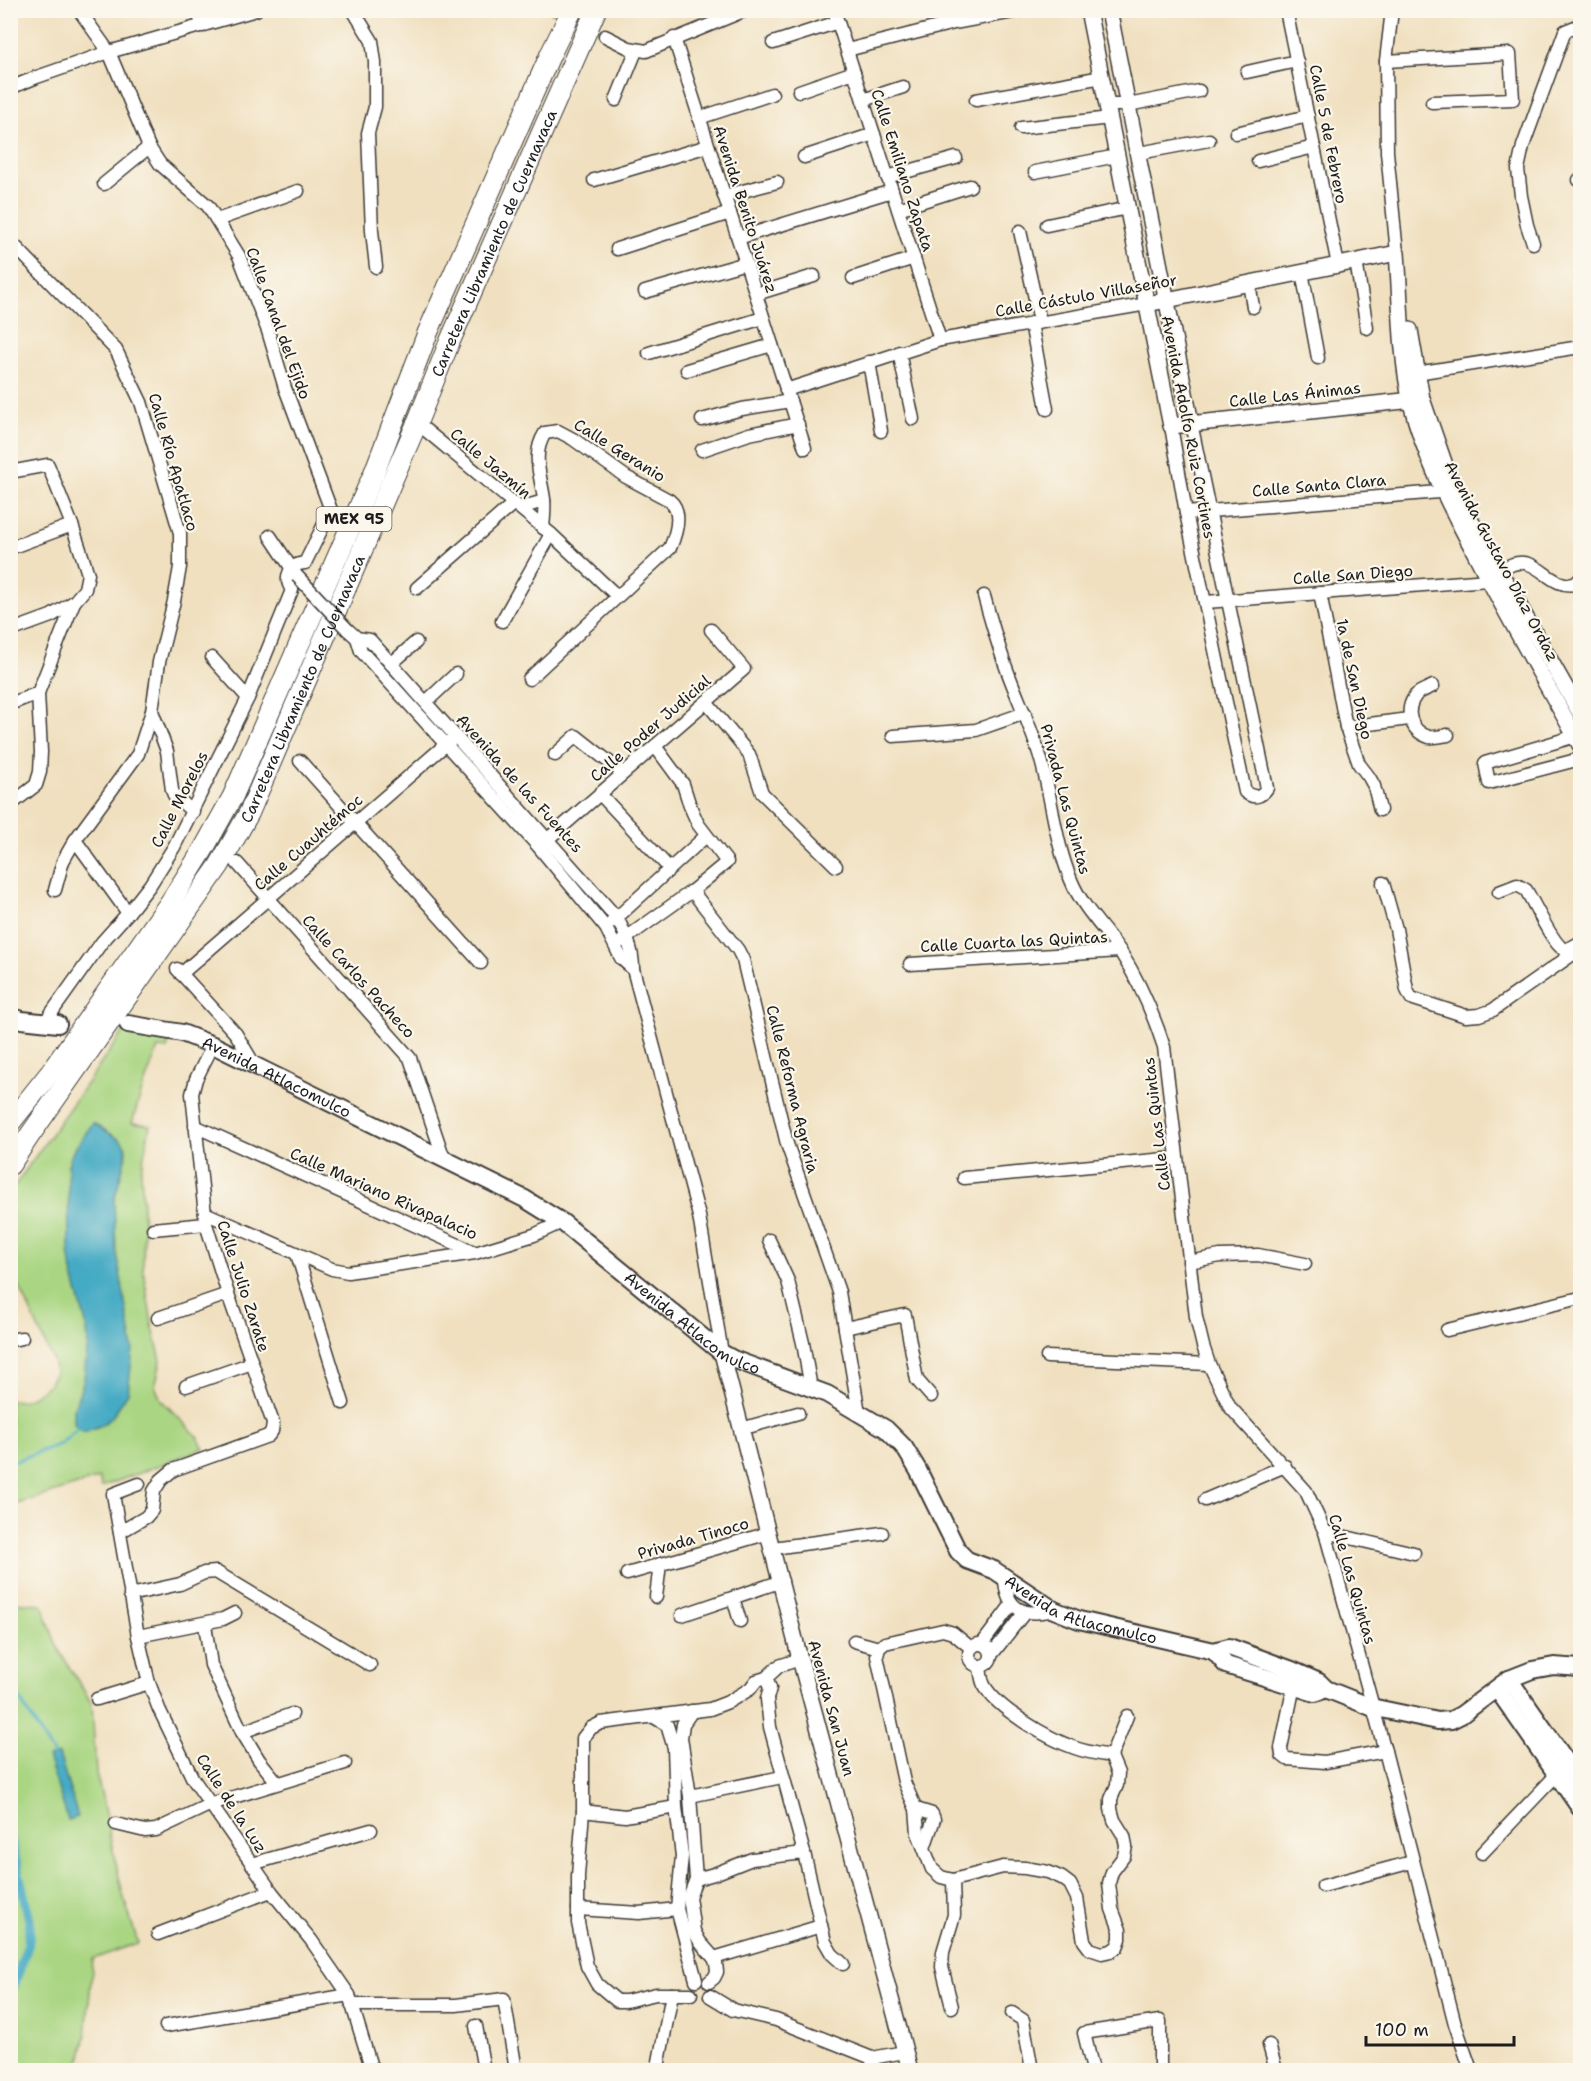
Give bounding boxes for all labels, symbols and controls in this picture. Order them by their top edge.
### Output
street label: Calle 5 de Febrero [1305,63,1352,206]
street label: Calle Emiliano Zapata [866,86,939,254]
street label: Carretera Libramiento de Cuernavaca [427,106,562,380]
street label: Avenida Benito Juárez [708,123,783,296]
street label: Calle Canal del Ejido [241,244,316,402]
street label: Calle Cástulo Villaseñor [993,269,1179,322]
street label: Avenida Adolfo Ruiz Cortines [1157,314,1220,541]
street label: Calle Las Ánimas [1228,377,1362,412]
street label: Calle Río Apatlaco [144,390,203,534]
street label: Calle Geranio [570,414,670,487]
street label: Calle Jazmín [446,423,536,504]
street label: Avenida Gustavo Díaz Ordaz [1440,457,1563,665]
street label: Calle Santa Clara [1251,469,1387,502]
road number: MEX 95 [316,507,392,531]
street label: Carretera Libramiento de Cuernavaca [236,552,370,827]
street label: Calle San Diego [1292,560,1414,589]
street label: 1a de San Diego [1331,617,1378,741]
street label: Calle Poder Judicial [586,670,715,787]
street label: Avenida de las Fuentes [452,709,588,857]
street label: Privada Las Quintas [1035,722,1096,877]
street label: Calle Morelos [146,747,213,851]
street label: Calle Cuauhtémoc [250,789,367,895]
street label: Calle Carlos Pacheco [297,910,420,1043]
street label: Calle Cuarta las Quintas [920,926,1108,957]
street label: Calle Reforma Agraria [761,1003,824,1175]
street label: Avenida Atlacomulco [199,1032,355,1123]
street label: Calle Las Quintas [1138,1056,1175,1192]
street label: Calle Mariano Rivapalacio [287,1143,481,1244]
street label: Calle Julio Zarate [212,1218,275,1355]
street label: Avenida Atlacomulco [620,1267,763,1379]
street label: Calle Las Quintas [1324,1512,1381,1647]
street label: Privada Tinoco [635,1513,751,1564]
street label: Avenida Atlacomulco [1000,1570,1159,1649]
street label: Avenida San Juan [803,1638,860,1779]
street label: Calle de la Luz [192,1749,272,1857]
scale bar [1366,2009,1514,2047]
text: 100 m [1375,2018,1429,2042]

